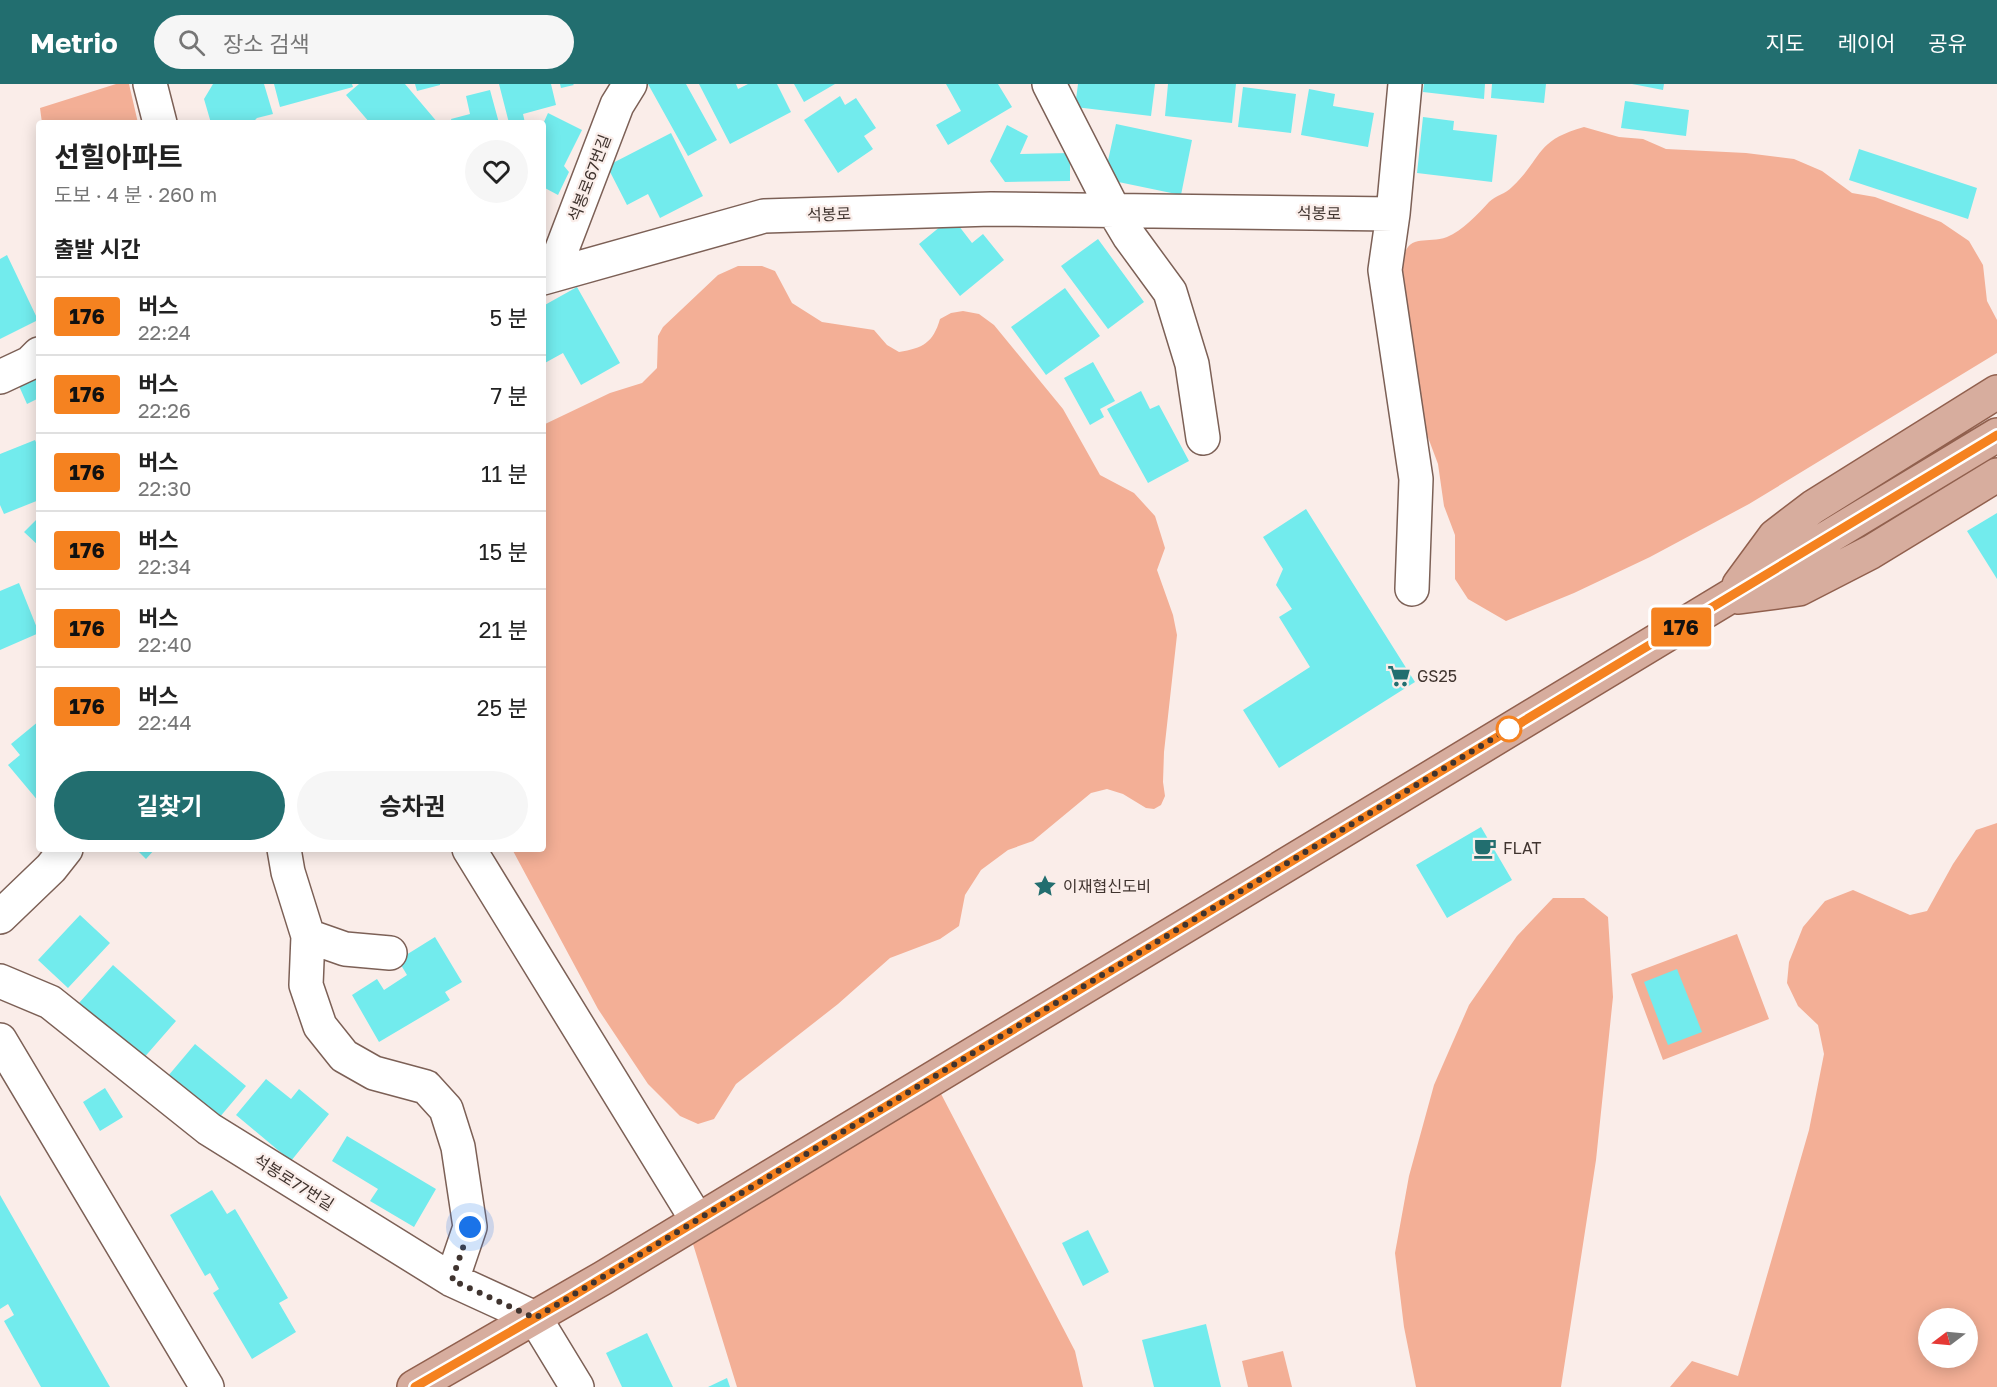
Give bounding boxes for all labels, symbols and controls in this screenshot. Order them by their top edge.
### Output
search box [154,15,574,69]
text: Metrio [30,26,118,59]
icon: search [175,26,208,59]
text: 장소 검색 [223,30,309,57]
text: 지도 [1766,30,1804,56]
text: 레이어 [1837,30,1895,56]
text: 공유 [1928,30,1967,56]
street label: 석봉로67번길 [563,132,615,224]
text: 선힐아파트 [54,140,183,173]
button: heart [465,140,528,203]
text: 도보 · 4 분 · 260 m [54,182,217,206]
street label: 석봉로 [807,203,852,225]
street label: 석봉로 [1297,203,1342,223]
text: 출발 시간 [54,235,140,262]
text: 버스 [138,292,178,319]
text: 176 [69,303,105,329]
text: 5 분 [489,304,528,331]
text: 22:24 [138,320,191,344]
text: 버스 [138,370,178,397]
text: 176 [69,381,105,407]
text: 7 분 [491,382,528,409]
text: 22:26 [138,398,191,422]
text: 버스 [138,448,178,475]
text: 176 [69,459,105,485]
text: 11 분 [481,460,528,487]
text: 22:30 [138,476,191,500]
text: 버스 [138,526,178,553]
text: 176 [69,537,105,563]
text: 15 분 [479,538,528,565]
text: 22:34 [138,554,191,578]
text: 버스 [138,604,178,631]
line badge: 176 [1646,608,1716,646]
text: 176 [1663,614,1699,640]
text: 176 [69,615,105,641]
text: 21 분 [479,616,528,643]
text: 22:40 [138,632,192,656]
supermarket icon: GS25 [1386,663,1412,689]
place label: GS25 [1417,666,1457,686]
text: 버스 [138,682,178,709]
text: 176 [69,693,105,719]
text: 25 분 [477,694,528,721]
text: 22:44 [138,710,192,734]
unlabelled marker [1496,716,1522,742]
button: 길찾기 [54,771,285,840]
button: 승차권 [297,771,528,840]
cafe icon: FLAT [1472,835,1498,861]
place label: FLAT [1503,838,1542,858]
place icon: 이재협신도비 [1032,873,1058,899]
place label: 이재협신도비 [1063,876,1151,896]
street label: 석봉로77번길 [250,1150,338,1214]
your location [455,1212,485,1242]
north arrow [1918,1308,1978,1368]
map controls [1918,1308,1978,1368]

